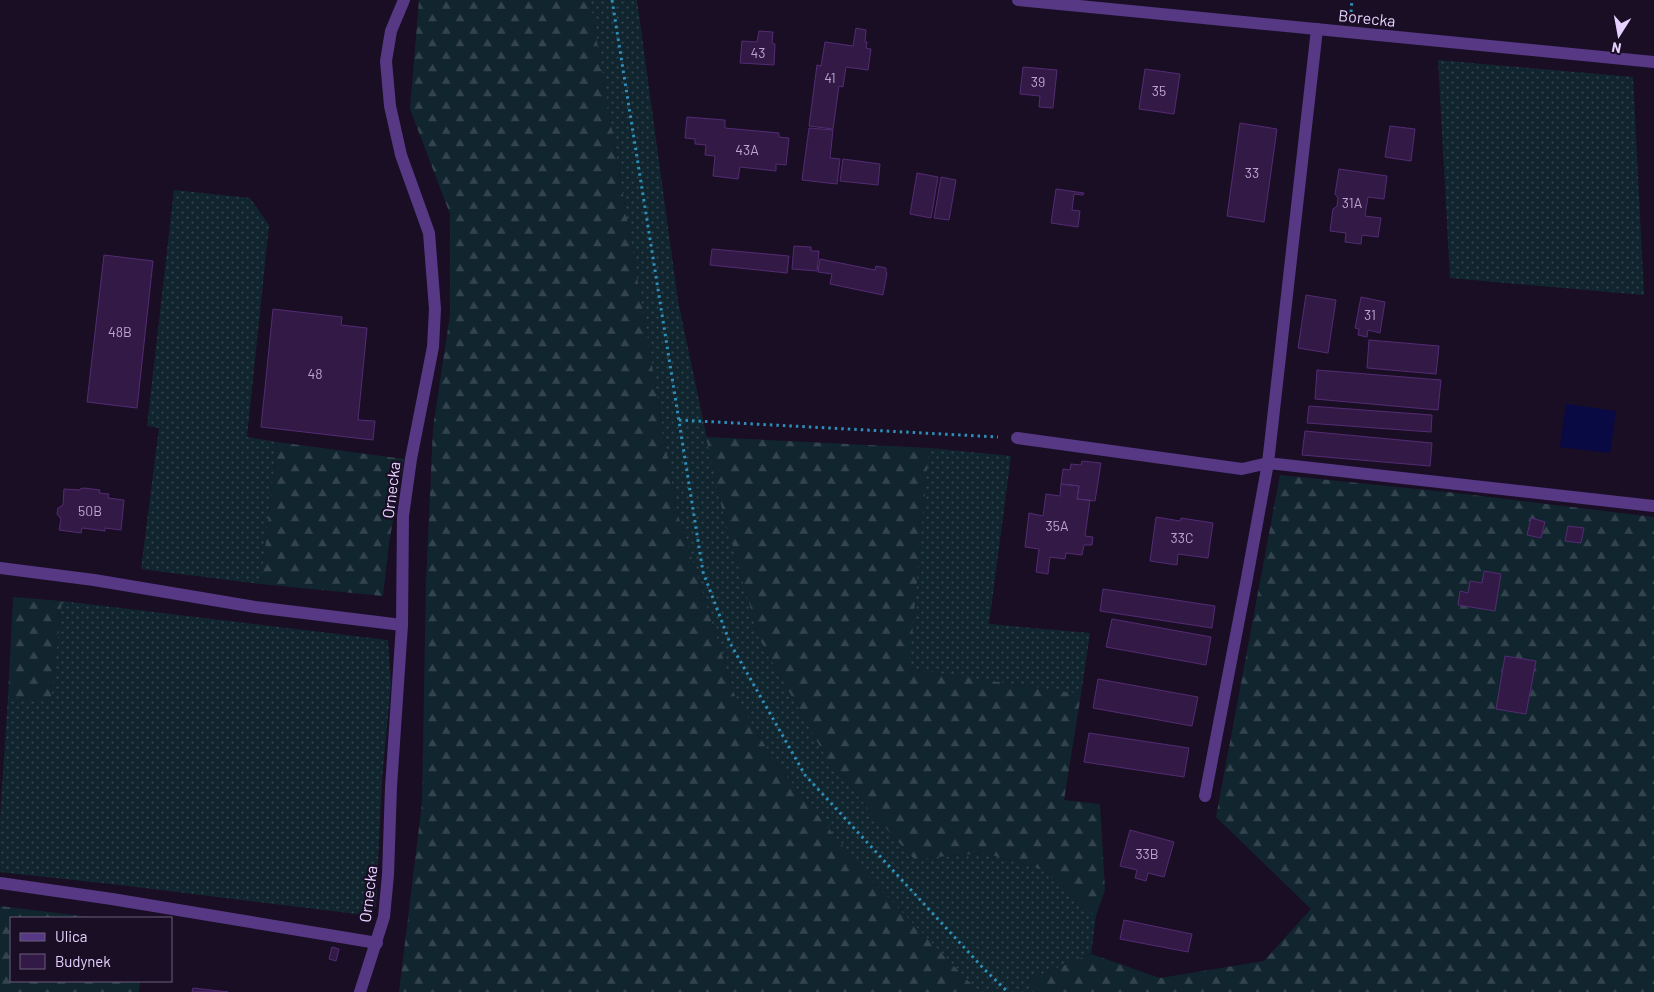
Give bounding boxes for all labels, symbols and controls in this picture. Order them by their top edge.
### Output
street label: Borecka [1338,5,1397,30]
north arrow [1594,10,1644,60]
text: N [1610,39,1623,57]
house number: 43 [751,44,765,61]
house number: 41 [824,69,836,86]
house number: 39 [1031,73,1045,90]
house number: 35 [1152,82,1166,99]
house number: 43A [735,141,759,158]
house number: 33 [1245,164,1259,181]
house number: 31A [1342,194,1363,211]
house number: 31 [1364,306,1376,323]
house number: 48B [108,323,132,340]
house number: 48 [307,365,323,382]
street label: Ornecka [378,460,403,519]
house number: 50B [78,502,102,519]
house number: 35A [1046,517,1069,534]
house number: 33C [1171,529,1193,546]
house number: 33B [1135,845,1159,862]
street label: Ornecka [355,864,380,923]
legend [10,917,172,982]
text: Ulica [55,927,87,945]
text: Budynek [55,952,111,970]

